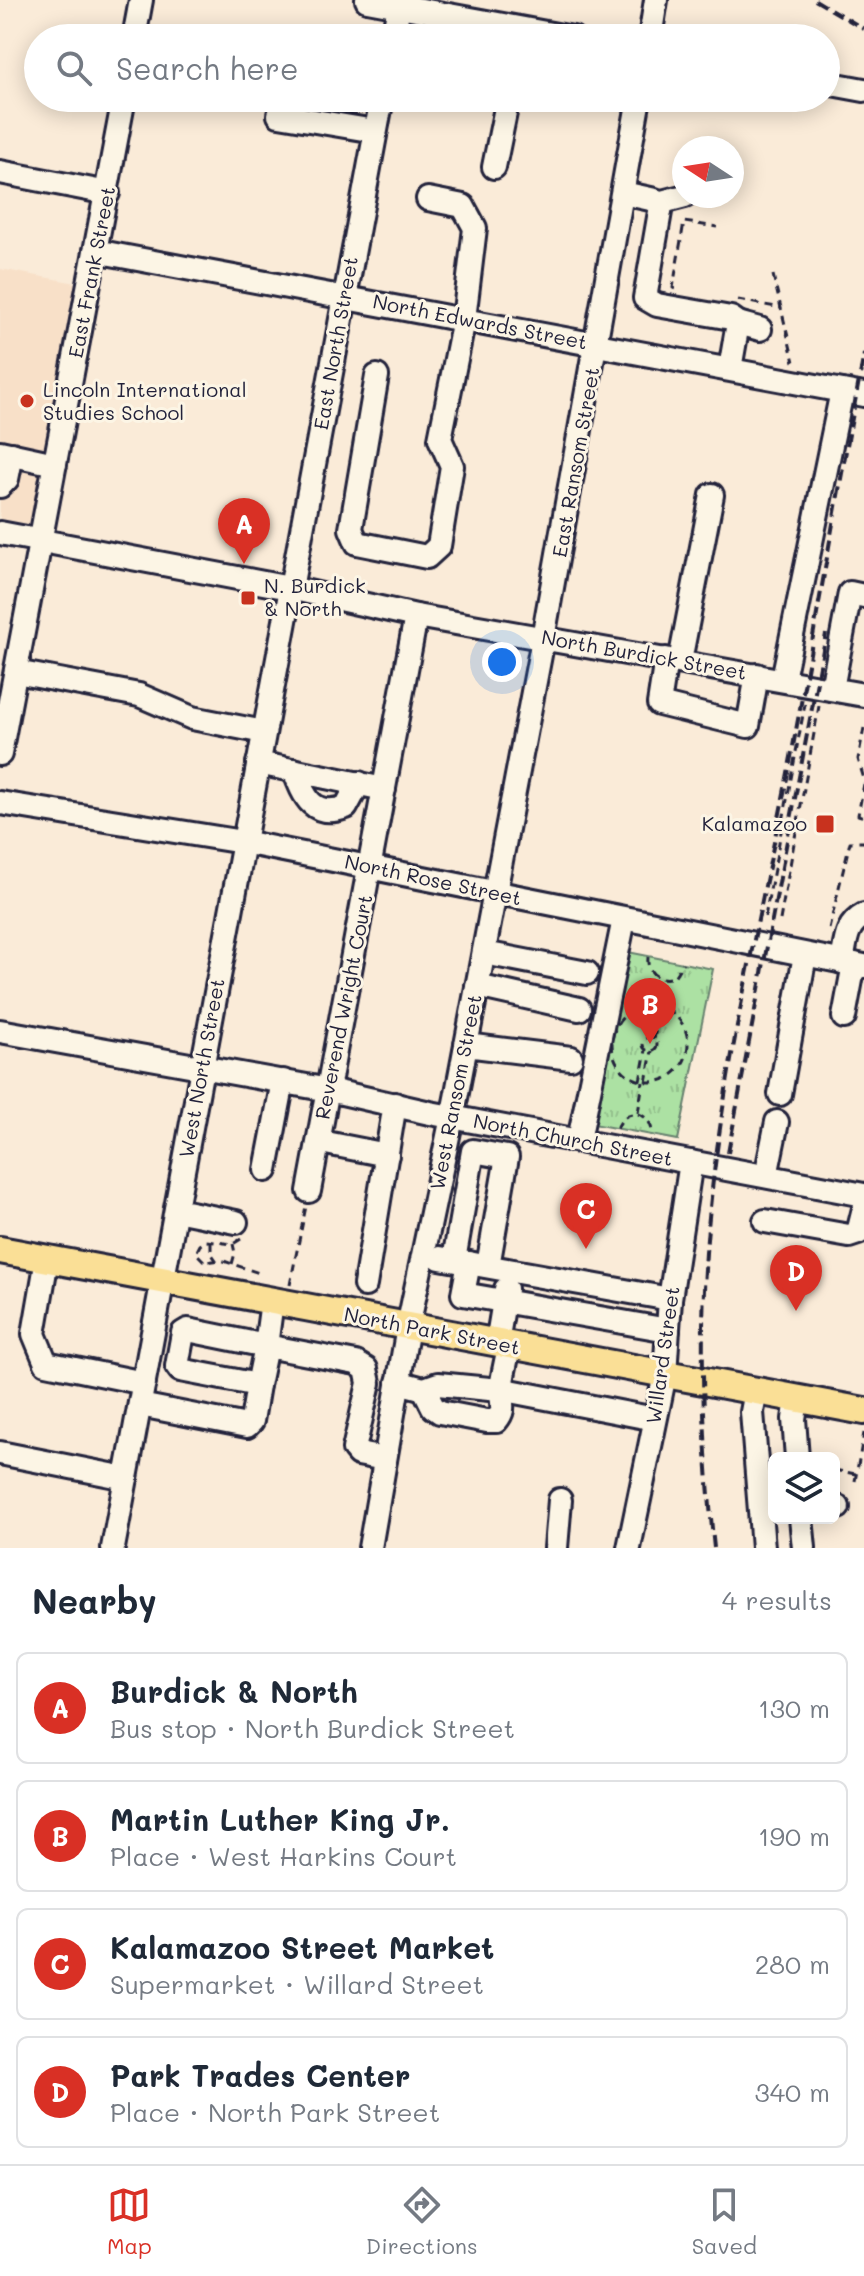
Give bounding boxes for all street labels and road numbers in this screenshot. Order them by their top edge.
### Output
street label: East Frank Street [62,184,120,360]
street label: East North Street [307,254,363,432]
street label: North Edwards Street [371,287,590,355]
street label: East Ransom Street [545,365,605,559]
street label: North Burdick Street [540,623,749,685]
street label: North Rose Street [342,848,524,910]
street label: Reverend Wright Court [308,892,378,1121]
street label: West North Street [172,976,230,1160]
street label: West Ransom Street [423,992,487,1192]
street label: North Church Street [471,1107,675,1171]
street label: Willard Street [639,1284,685,1425]
street label: North Park Street [342,1300,522,1360]

